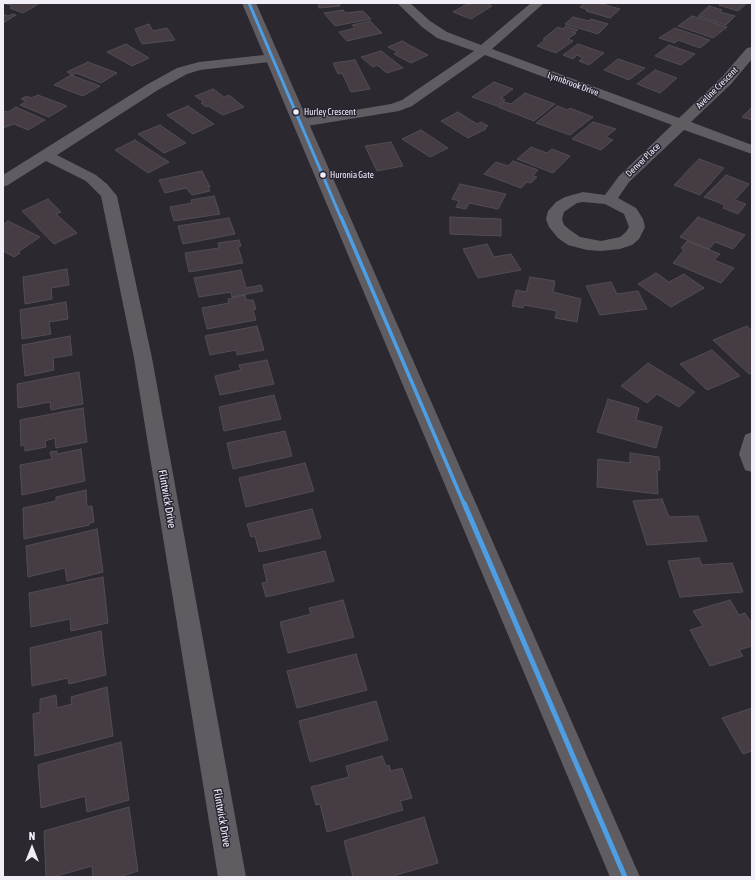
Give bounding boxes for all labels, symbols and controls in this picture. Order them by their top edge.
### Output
street label: Aveline Crescent [694,65,740,111]
street label: Lynnbrook Drive [546,70,600,98]
marker: Hurley Crescent [291,107,301,117]
place label: Hurley Crescent [304,107,356,117]
street label: Denver Place [624,141,662,179]
marker: Huronia Gate [318,170,328,180]
place label: Huronia Gate [330,170,374,180]
street label: Flintwick Drive [155,469,179,529]
street label: Flintwick Drive [210,788,234,848]
north arrow [12,828,52,868]
text: N [29,830,35,842]

